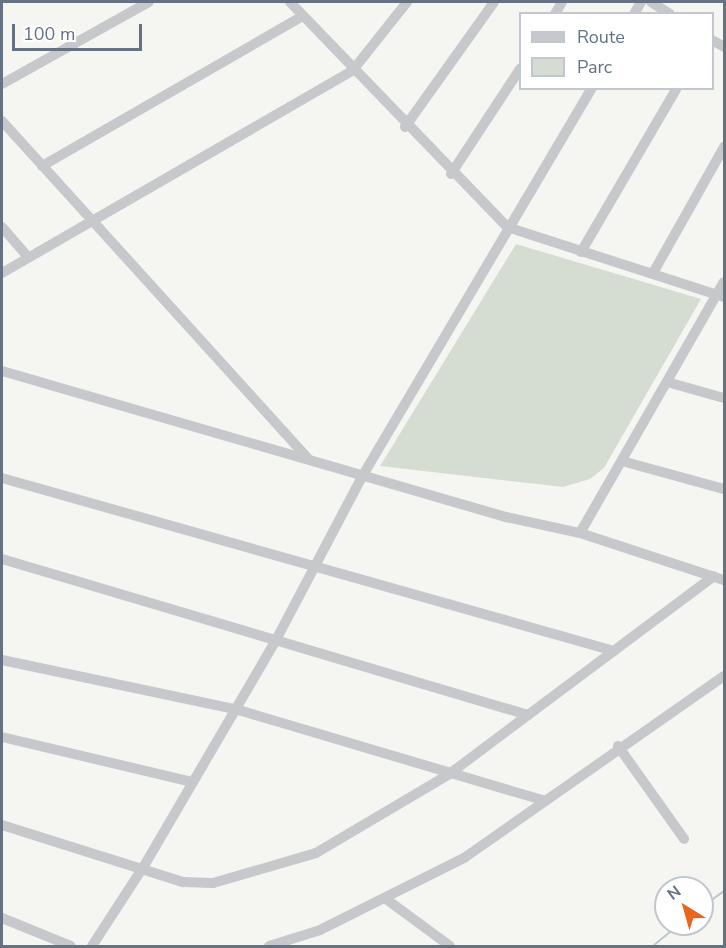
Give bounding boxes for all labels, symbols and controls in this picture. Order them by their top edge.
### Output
scale bar [15,12,146,50]
legend [519,12,714,90]
text: 100 m [23,22,75,46]
text: Route [577,25,625,49]
text: Parc [577,55,612,79]
north arrow [654,876,714,936]
text: N [663,881,686,906]

